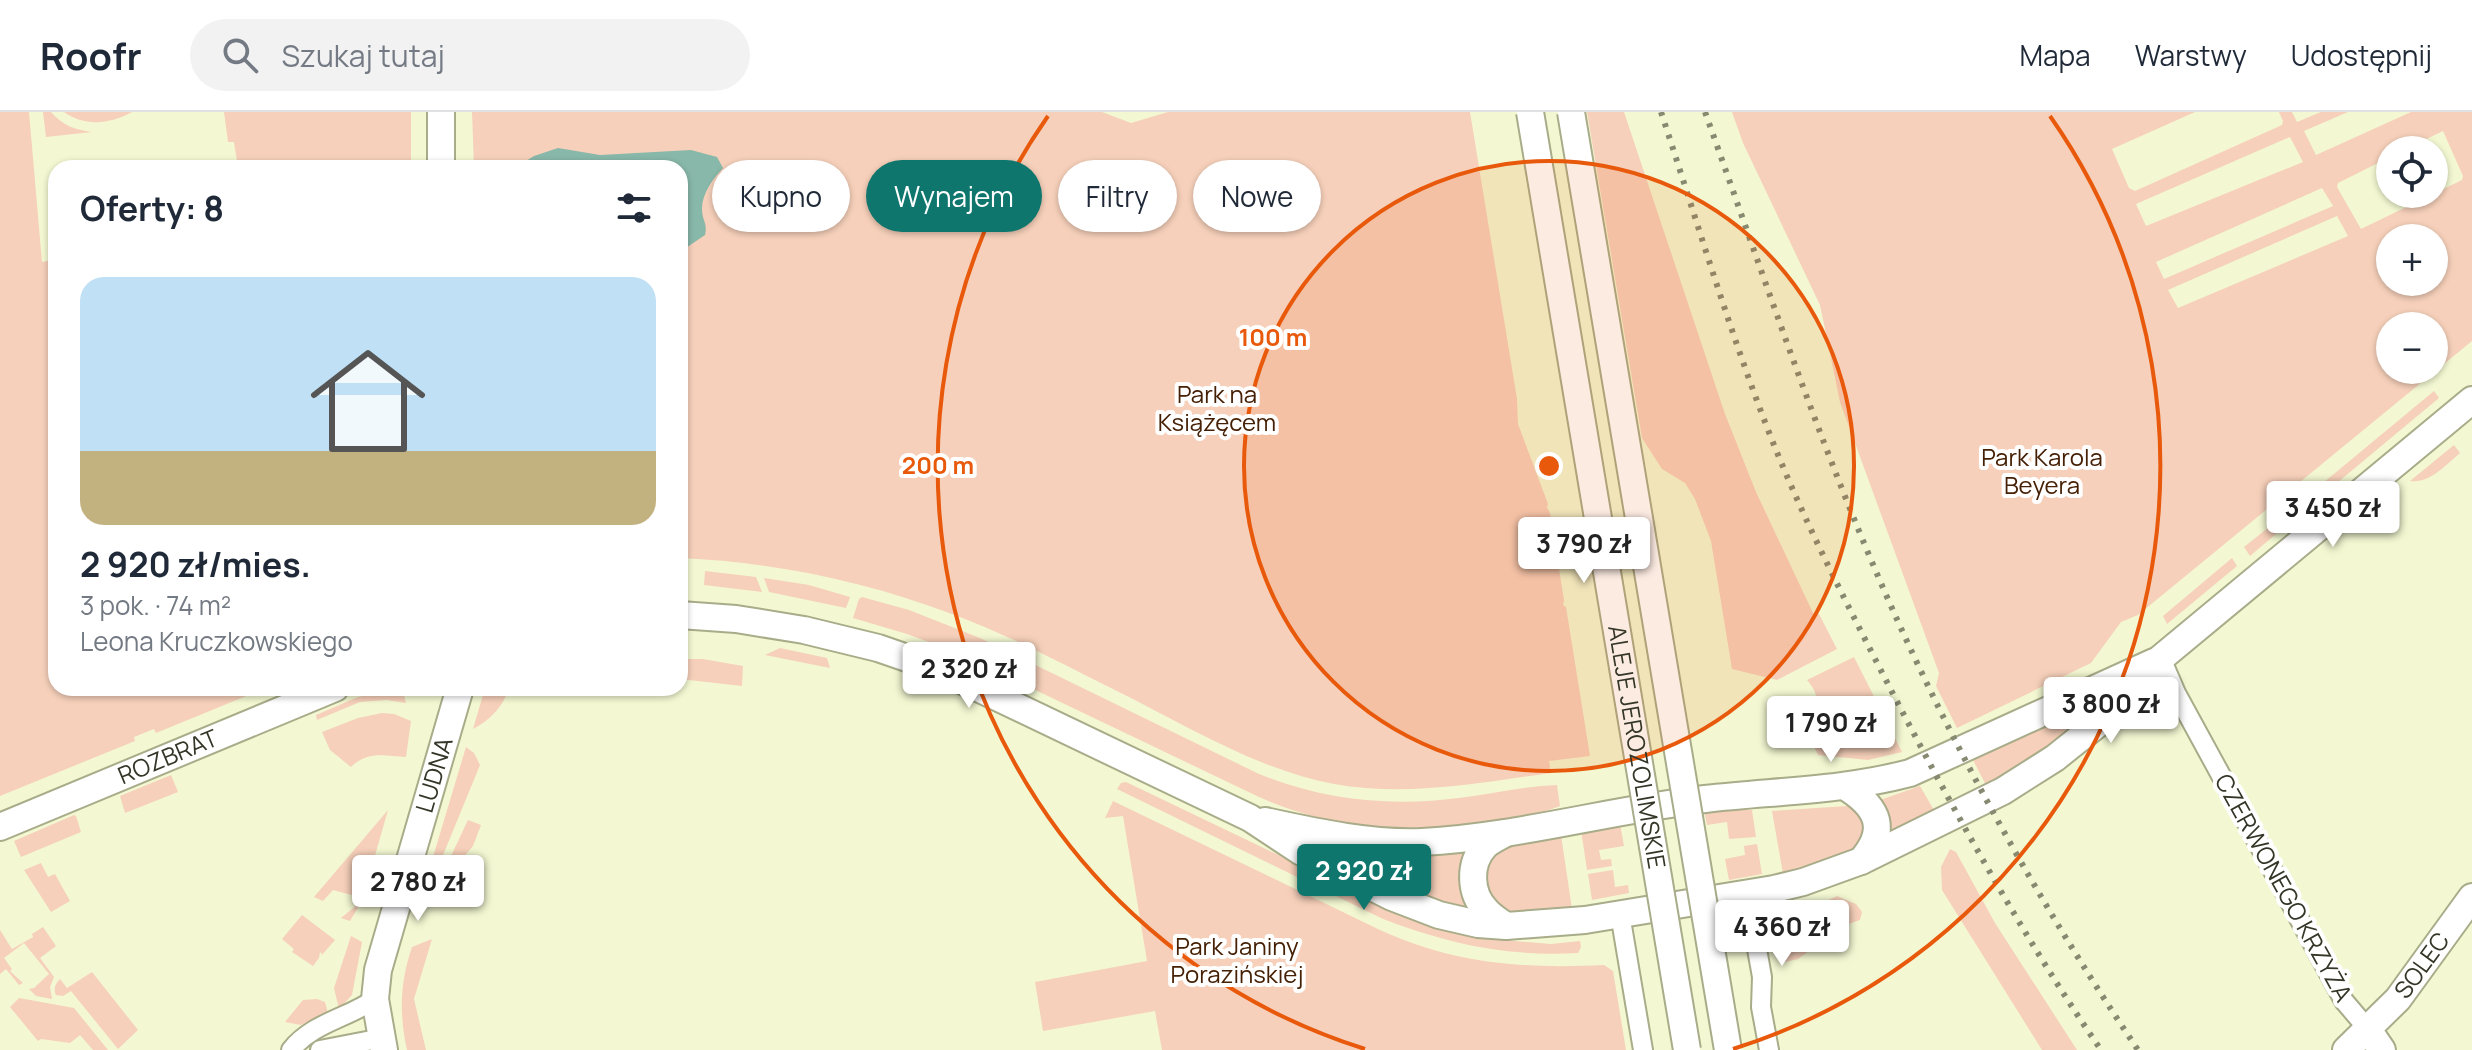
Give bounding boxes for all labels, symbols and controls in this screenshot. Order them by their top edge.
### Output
search box [190,19,750,91]
text: Roofr [40,29,142,81]
icon: search [218,33,262,77]
text: Szukaj tutaj [282,35,445,76]
text: Mapa [2019,36,2091,74]
text: Warstwy [2135,36,2247,74]
text: Udostępnij [2291,36,2432,74]
map controls [2376,136,2448,384]
button: locate [2376,136,2448,208]
chip: Kupno [712,160,850,232]
chip: Wynajem [866,160,1042,232]
chip: Filtry [1058,160,1177,232]
chip: Nowe [1193,160,1321,232]
text: Oferty: 8 [80,185,224,231]
icon: filters [612,186,656,230]
button: + [2376,224,2448,296]
button: − [2376,312,2448,384]
text: 100 m [1239,320,1307,353]
icon: home [296,329,440,473]
park label: Park na Książęcem [1158,377,1276,438]
park label: Park Karola Beyera [1981,440,2103,501]
text: 200 m [902,448,974,481]
centre of rings [1535,452,1563,480]
pin: 3 450 zł [2250,481,2416,549]
text: 3 450 zł [2285,489,2381,525]
pin: 3 790 zł [1501,517,1667,585]
text: 3 790 zł [1536,525,1632,561]
text: 2 920 zł/mies. [80,541,311,587]
text: 3 pok. · 74 m² [80,587,231,623]
text: Leona Kruczkowskiego [80,623,353,659]
street label: ALEJE JEROZOLIMSKIE [1601,623,1674,871]
pin: 2 320 zł [886,642,1052,710]
text: 2 320 zł [921,650,1017,686]
pin: 3 800 zł [2028,677,2194,745]
text: 3 800 zł [2062,685,2160,721]
pin: 1 790 zł [1748,696,1914,764]
text: 1 790 zł [1785,704,1877,740]
street label: ROZBRAT [113,720,223,791]
street label: LUDNA [407,733,460,816]
street label: CZERWONEGO KRZYŻA [2208,767,2361,1007]
pin: 2 920 zł [1281,844,1447,912]
text: 2 920 zł [1315,852,1413,888]
pin: 2 780 zł [335,855,501,923]
text: 2 780 zł [370,863,466,899]
pin: 4 360 zł [1699,900,1865,968]
text: 4 360 zł [1733,908,1831,944]
street label: SOLEC [2386,925,2456,1005]
park label: Park Janiny Porazińskiej [1171,929,1303,990]

